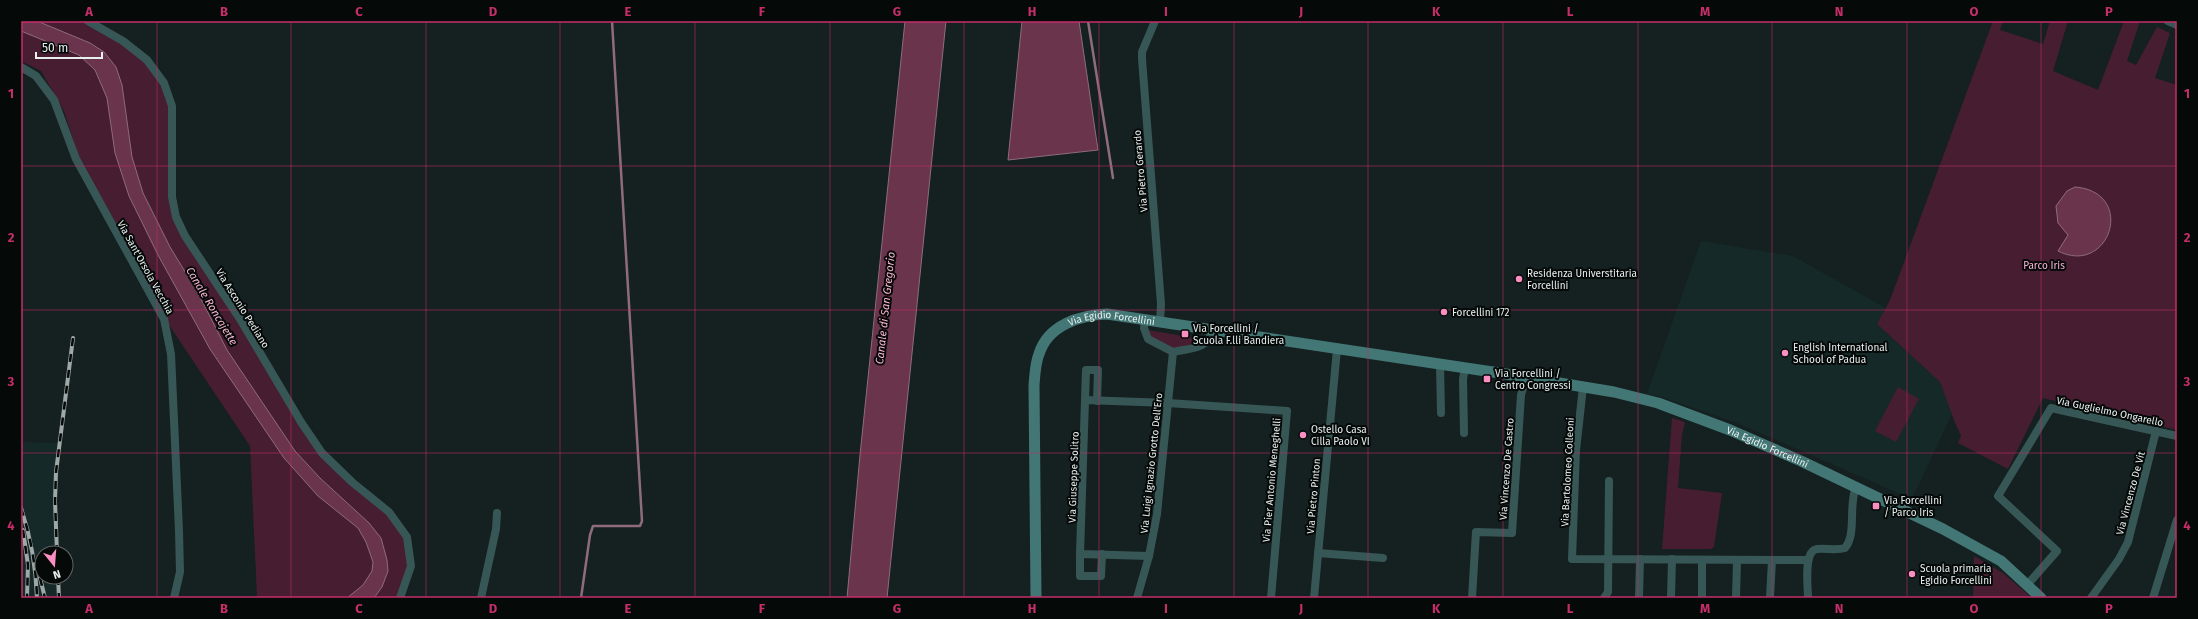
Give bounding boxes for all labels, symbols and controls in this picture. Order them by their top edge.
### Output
text: A [84,4,93,19]
text: B [220,4,228,19]
text: C [355,4,363,19]
text: D [489,4,498,19]
text: E [625,4,632,19]
text: F [759,4,766,19]
text: G [893,4,901,19]
text: H [1028,4,1036,19]
text: I [1164,4,1168,19]
text: J [1298,4,1303,19]
text: K [1432,4,1441,19]
text: L [1567,4,1574,19]
text: M [1700,4,1710,19]
text: N [1835,4,1843,19]
text: O [1970,4,1979,19]
text: P [2105,4,2113,19]
scale bar [36,34,102,60]
text: 50 m [42,41,68,55]
text: 1 [8,86,14,101]
text: 1 [2184,86,2190,101]
street label: Via Pietro Gerardo [1131,129,1151,212]
street label: Via Sant'Orsola Vecchia [114,219,176,316]
text: 2 [8,230,15,245]
text: 2 [2184,230,2191,245]
water label: Canale di San Gregorio [873,251,898,365]
park label: Parco Iris [2023,260,2065,272]
water label: Canale Roncajette [183,265,240,348]
street label: Via Asconio Pediano [213,267,272,351]
place label: Residenza Universtitaria Forcellini [1527,268,1637,292]
marker: Residenza Universtitaria Forcellini [1514,274,1524,284]
marker: Forcellini 172 [1439,307,1449,317]
place label: Forcellini 172 [1452,307,1510,319]
street label: Via Egidio Forcellini [1066,309,1156,329]
place label: Via Forcellini / Scuola F.lli Bandiera [1193,323,1284,347]
marker: Via Forcellini / Scuola F.lli Bandiera [1180,329,1190,339]
place label: English International School of Padua [1793,342,1888,366]
marker: English International School of Padua [1780,348,1790,358]
place label: Via Forcellini / Centro Congressi [1495,368,1571,392]
text: 3 [7,374,15,389]
marker: Via Forcellini / Centro Congressi [1482,374,1492,384]
text: 3 [2183,374,2191,389]
street label: Via Luigi Ignazio Grotto Dell'Ero [1139,392,1165,534]
street label: Via Guglielmo Ongarello [2055,395,2164,429]
street label: Via Pier Antonio Meneghelli [1261,417,1283,543]
street label: Via Vincenzo De Castro [1497,417,1517,521]
street label: Via Bartolomeo Colleoni [1559,417,1577,527]
place label: Ostello Casa Cilla Paolo VI [1311,424,1370,448]
street label: Via Egidio Forcellini [1725,424,1810,471]
marker: Ostello Casa Cilla Paolo VI [1298,430,1308,440]
street label: Via Giuseppe Solitro [1066,431,1082,523]
street label: Via Vincenzo De Vit [2114,450,2148,536]
street label: Via Pietro Pinton [1305,458,1323,534]
place label: Via Forcellini / Parco Iris [1884,495,1942,519]
marker: Via Forcellini / Parco Iris [1871,501,1881,511]
text: 4 [7,518,15,533]
text: 4 [2183,518,2191,533]
north arrow [34,545,74,585]
place label: Scuola primaria Egidio Forcellini [1920,563,1992,587]
text: N [51,567,62,581]
marker: Scuola primaria Egidio Forcellini [1907,569,1917,579]
text: A [84,601,93,616]
text: B [220,601,228,616]
text: C [355,601,363,616]
text: D [489,601,498,616]
text: E [625,601,632,616]
text: F [759,601,766,616]
text: G [893,601,901,616]
text: H [1028,601,1036,616]
text: I [1164,601,1168,616]
text: J [1298,601,1303,616]
text: K [1432,601,1441,616]
text: L [1567,601,1574,616]
text: M [1700,601,1710,616]
text: N [1835,601,1843,616]
text: O [1970,601,1979,616]
text: P [2105,601,2113,616]

